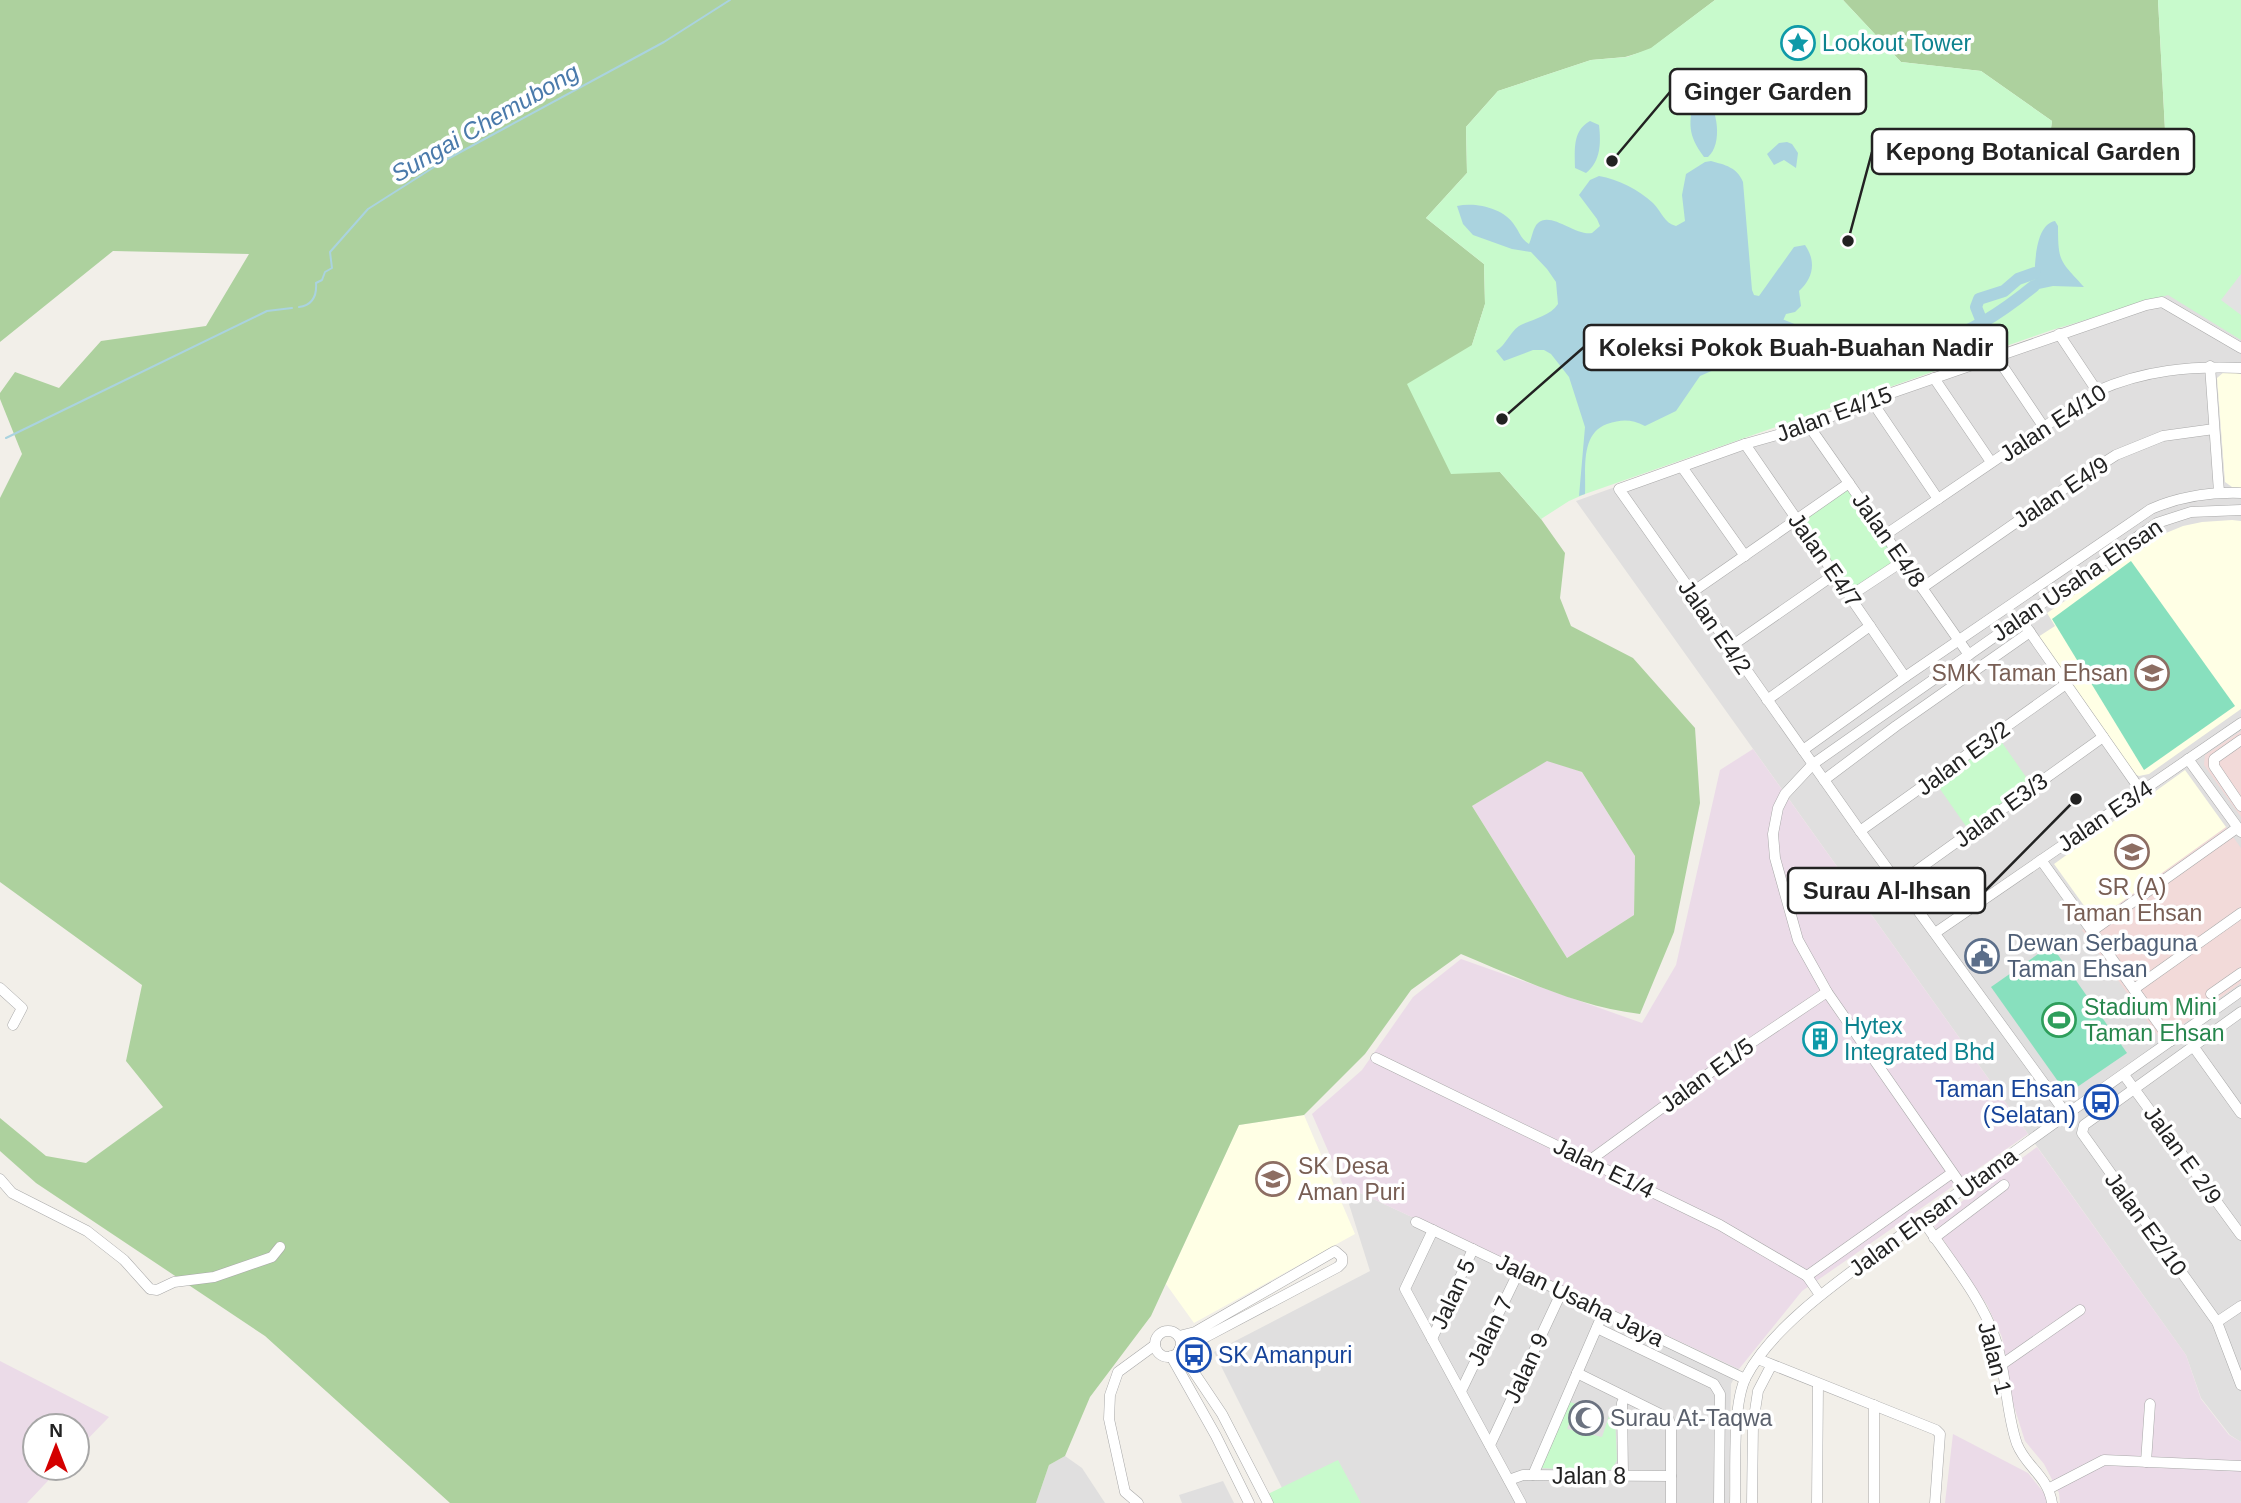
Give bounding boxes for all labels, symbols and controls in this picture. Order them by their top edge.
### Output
place icon: Lookout Tower [1779,24,1817,62]
place label: Lookout Tower [1822,30,1972,56]
water label: Sungai Chemubong [386,58,584,187]
callout: Ginger Garden [1670,69,1866,114]
text: Ginger Garden [1684,78,1852,105]
callout: Kepong Botanical Garden [1872,129,2194,174]
text: Kepong Botanical Garden [1886,138,2180,165]
callout: Koleksi Pokok Buah-Buahan Nadir [1584,325,2007,370]
text: Koleksi Pokok Buah-Buahan Nadir [1599,334,1993,361]
street label: Jalan E4/10 [1995,379,2111,467]
street label: Jalan E4/15 [1772,381,1896,447]
street label: Jalan E4/9 [2009,451,2113,533]
street label: Jalan E4/8 [1847,488,1931,592]
street label: Jalan E4/7 [1783,508,1867,612]
street label: Jalan Usaha Ehsan [1987,513,2167,647]
street label: Jalan E4/2 [1673,575,1757,679]
school or university icon: SMK Taman Ehsan [2133,654,2171,692]
place label: SMK Taman Ehsan [1932,660,2128,686]
street label: Jalan E3/2 [1911,716,2015,800]
street label: Jalan E3/3 [1949,768,2053,852]
street label: Jalan E3/4 [2053,775,2157,857]
school or university icon: SR (A) Taman Ehsan [2113,833,2151,871]
callout: Surau Al-Ihsan [1788,868,1985,913]
place label: SR (A) Taman Ehsan [2062,874,2202,926]
text: Surau Al-Ihsan [1803,877,1971,904]
place label: Dewan Serbaguna Taman Ehsan [2007,930,2198,982]
public building icon: Dewan Serbaguna Taman Ehsan [1963,937,2001,975]
place label: Stadium Mini Taman Ehsan [2084,994,2225,1046]
sports icon: Stadium Mini Taman Ehsan [2040,1001,2078,1039]
place label: Hytex Integrated Bhd [1844,1013,1995,1065]
building icon: Hytex Integrated Bhd [1801,1020,1839,1058]
street label: Jalan E1/5 [1655,1033,1759,1117]
place label: Taman Ehsan (Selatan) [1935,1076,2076,1128]
bus stop icon: Taman Ehsan (Selatan) [2082,1083,2120,1121]
street label: Jalan E 2/9 [2139,1101,2227,1209]
street label: Jalan E1/4 [1549,1132,1659,1204]
street label: Jalan Ehsan Utama [1844,1142,2022,1282]
place label: SK Desa Aman Puri [1298,1153,1405,1205]
school or university icon: SK Desa Aman Puri [1254,1160,1292,1198]
street label: Jalan E2/10 [2100,1167,2192,1281]
street label: Jalan Usaha Jaya [1492,1248,1668,1352]
street label: Jalan 5 [1426,1255,1480,1333]
street label: Jalan 7 [1462,1292,1518,1370]
street label: Jalan 1 [1973,1319,2017,1397]
street label: Jalan 9 [1499,1329,1553,1407]
bus stop icon: SK Amanpuri [1175,1336,1213,1374]
place label: SK Amanpuri [1218,1342,1352,1368]
mosque icon: Surau At-Taqwa [1567,1399,1605,1437]
place label: Surau At-Taqwa [1610,1405,1773,1431]
north arrow [21,1412,91,1482]
text: N [49,1420,63,1441]
street label: Jalan 8 [1552,1463,1626,1489]

